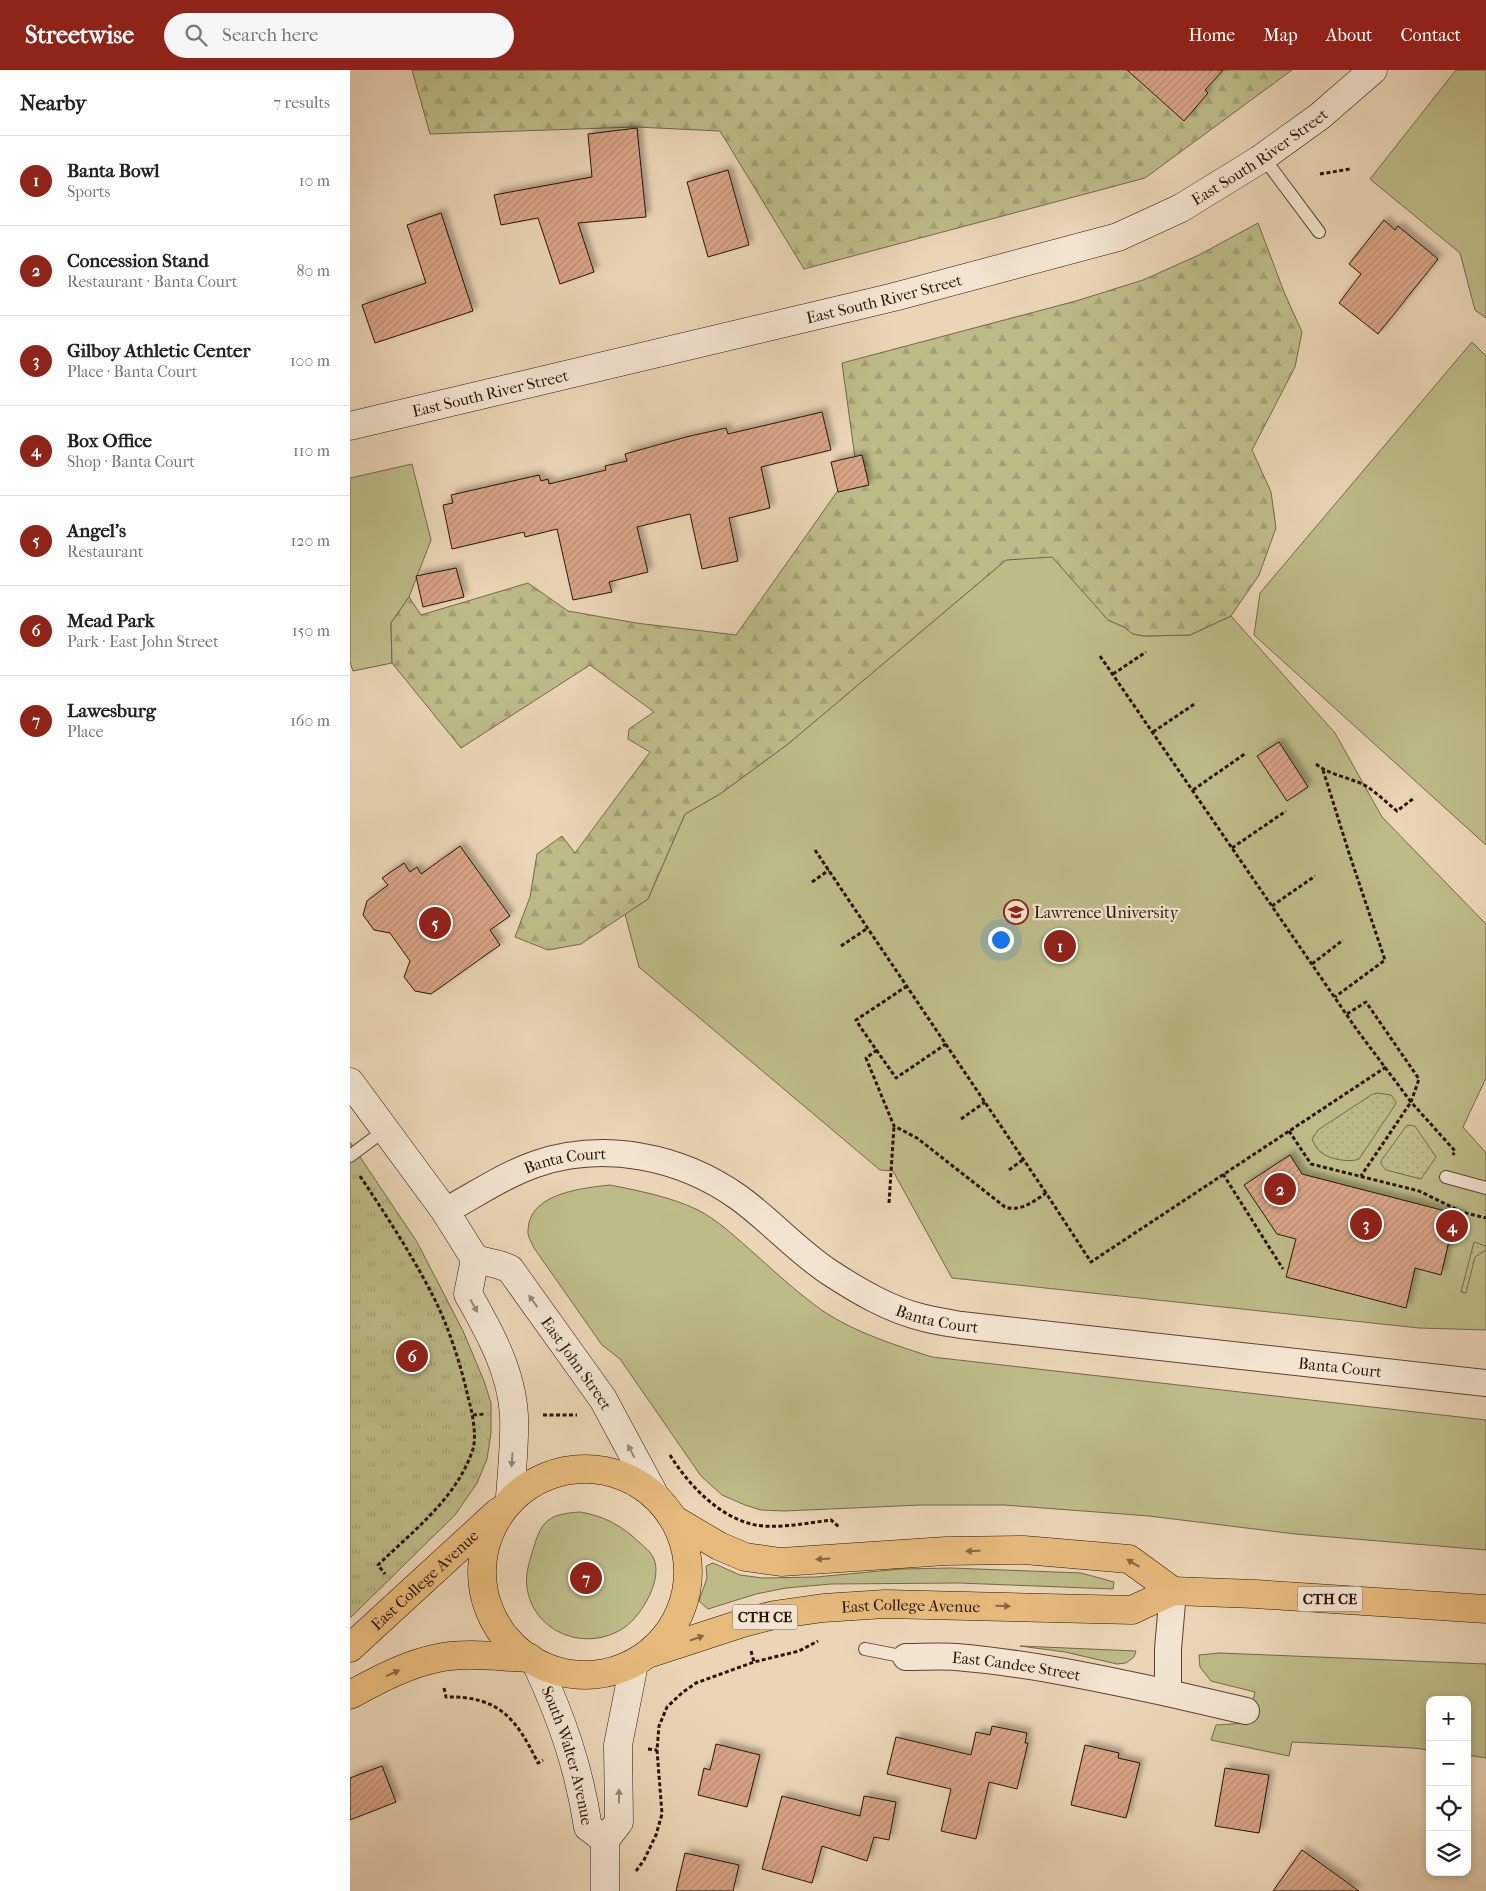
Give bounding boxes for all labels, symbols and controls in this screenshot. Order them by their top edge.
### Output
search box [164,13,514,58]
text: Streetwise [25,21,134,49]
icon: search [182,21,210,49]
text: Search here [222,24,318,46]
text: Home [1188,25,1235,46]
text: Map [1263,25,1298,46]
text: About [1326,25,1372,46]
text: Contact [1400,25,1461,46]
text: Nearby [20,91,86,115]
text: 7 results [273,93,330,112]
street label: East South River Street [1188,105,1332,209]
text: Banta Bowl [67,160,160,182]
text: 1 [33,171,39,190]
text: 10 m [299,171,330,190]
text: Sports [67,182,110,201]
text: Concession Stand [67,250,209,272]
text: 2 [32,261,40,280]
text: 80 m [296,261,330,280]
street label: East South River Street [804,270,964,327]
text: Restaurant · Banta Court [67,272,237,291]
text: Gilboy Athletic Center [67,340,251,362]
text: 3 [33,351,39,370]
text: 100 m [290,351,330,370]
text: Place · Banta Court [67,362,197,381]
street label: East South River Street [410,366,570,421]
text: Box Office [67,430,152,452]
text: 4 [31,441,41,460]
text: 110 m [293,441,330,460]
text: Shop · Banta Court [67,452,195,471]
text: Angel's [67,520,126,542]
text: 5 [33,531,39,550]
text: 120 m [291,531,330,550]
text: Restaurant [67,542,143,561]
text: Mead Park [67,610,155,632]
text: 6 [32,621,40,640]
text: 150 m [292,621,330,640]
text: Park · East John Street [67,632,219,651]
text: Lawesburg [67,700,156,722]
text: 7 [32,711,40,730]
text: 160 m [290,711,330,730]
text: Place [67,722,103,741]
school or university icon: Lawrence University [1003,899,1029,925]
place label: Lawrence University [1034,903,1179,922]
pin: 5 [419,904,451,942]
your location [988,927,1014,953]
pin: 1 [1044,927,1076,965]
street label: Banta Court [521,1144,607,1178]
pin: 2 [1264,1170,1296,1208]
pin: 3 [1350,1205,1382,1243]
pin: 4 [1436,1207,1468,1245]
one-way arrow [528,1294,538,1308]
one-way arrow [470,1299,479,1312]
street label: Banta Court [893,1301,980,1337]
street label: East John Street [537,1313,616,1413]
pin: 6 [396,1337,428,1375]
street label: Banta Court [1297,1353,1383,1381]
one-way arrow [627,1444,635,1459]
one-way arrow [508,1452,516,1468]
street label: East College Avenue [367,1526,482,1634]
one-way arrow [964,1547,980,1555]
one-way arrow [814,1556,830,1564]
pin: 7 [570,1559,602,1597]
one-way arrow [1127,1559,1140,1568]
road number: CTH CE [1298,1586,1362,1612]
street label: East College Avenue [840,1595,980,1617]
one-way arrow [996,1602,1012,1610]
road number: CTH CE [732,1604,798,1630]
one-way arrow [690,1634,705,1642]
street label: East Candee Street [951,1648,1083,1685]
one-way arrow [386,1668,400,1676]
street label: South Walter Avenue [537,1683,597,1827]
map controls [1426,1696,1471,1876]
button: + [1426,1696,1471,1741]
button: − [1426,1741,1471,1786]
button: locate [1426,1786,1471,1831]
one-way arrow [615,1788,623,1804]
button: layers [1426,1831,1471,1876]

